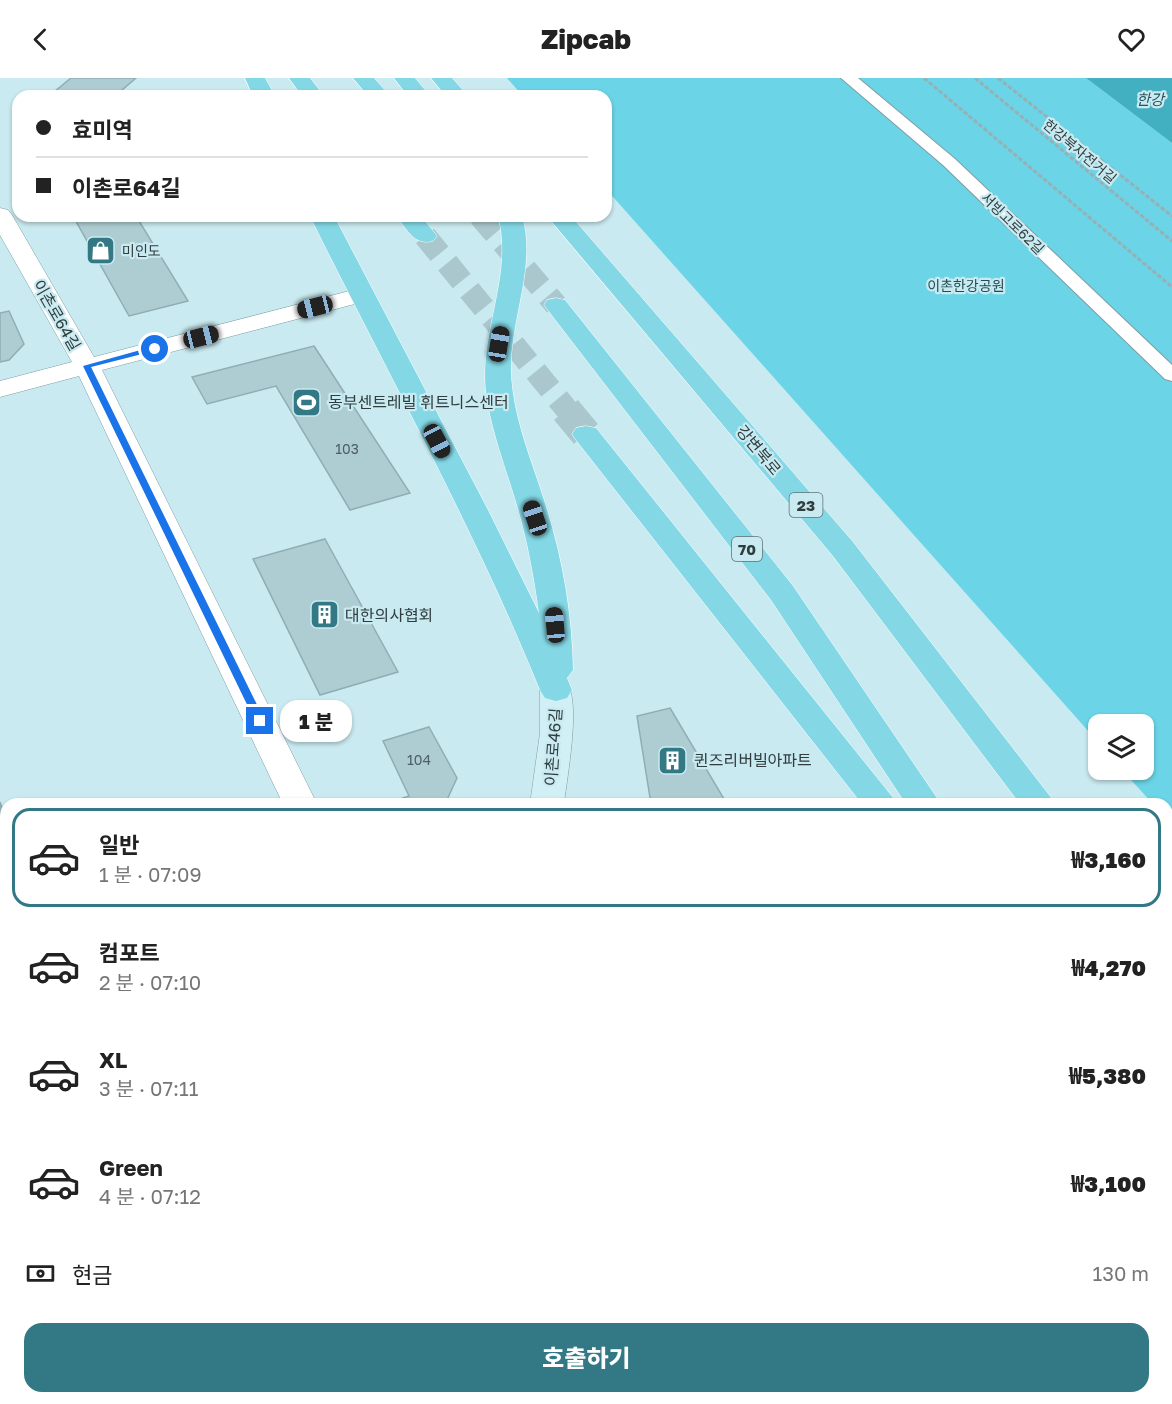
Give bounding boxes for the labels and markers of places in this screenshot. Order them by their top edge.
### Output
shop icon: 미인도 [85,234,117,266]
place label: 미인도 [122,242,161,259]
sports icon: 동부센트레빌 휘트니스센터 [291,386,323,418]
place label: 동부센트레빌 휘트니스센터 [328,392,509,412]
building icon: 대한의사협회 [308,599,340,631]
place label: 대한의사협회 [345,605,433,625]
building icon: 퀸즈리버빌아파트 [657,744,689,776]
place label: 퀸즈리버빌아파트 [694,750,812,770]

